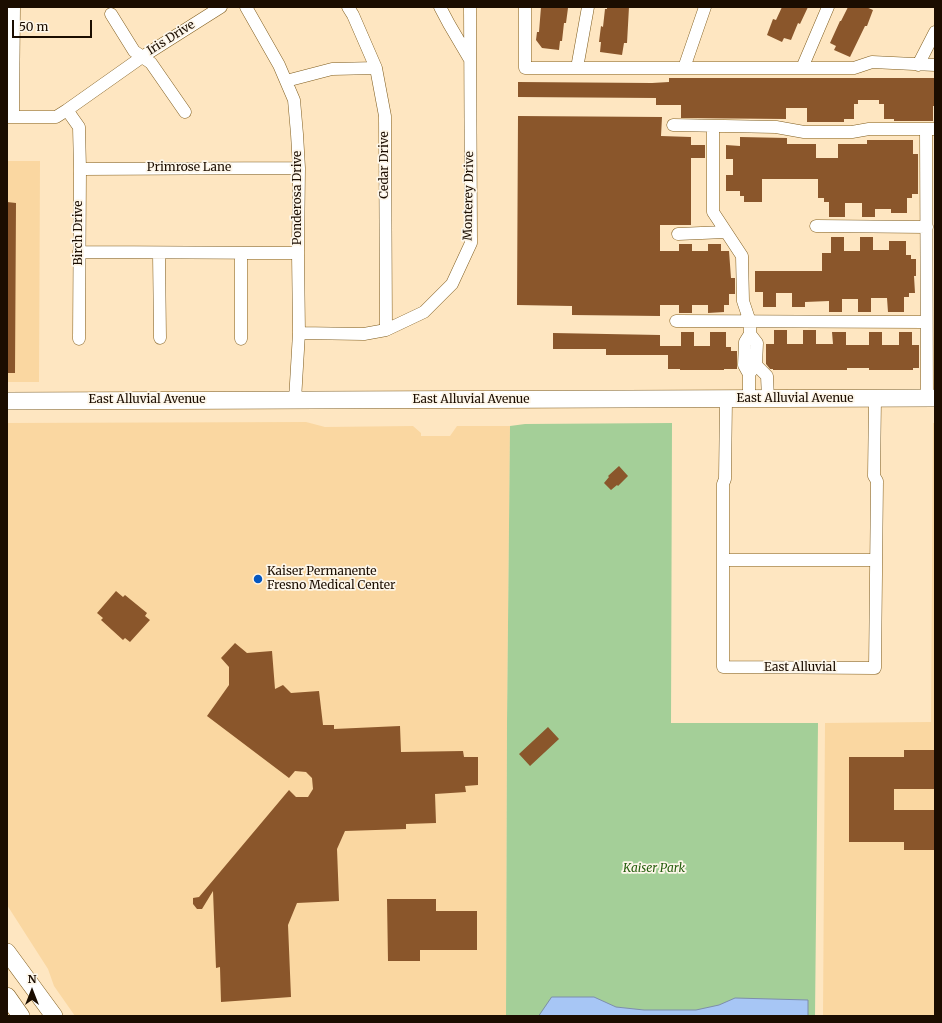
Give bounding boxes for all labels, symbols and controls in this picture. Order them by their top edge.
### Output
scale bar [14,12,94,38]
street label: Iris Drive [145,18,197,58]
text: 50 m [19,19,48,34]
street label: Cedar Drive [378,131,392,199]
street label: Ponderosa Drive [291,151,305,245]
street label: Monterey Drive [461,151,477,241]
street label: Primrose Lane [147,161,231,175]
street label: Birch Drive [72,201,86,265]
street label: East Alluvial Avenue [736,392,854,406]
street label: East Alluvial Avenue [88,393,206,407]
street label: East Alluvial Avenue [412,393,530,407]
place label: Kaiser Permanente Fresno Medical Center [267,565,395,593]
marker: Kaiser Permanente Fresno Medical Center [252,573,264,585]
street label: East Alluvial [764,661,836,675]
park label: Kaiser Park [623,862,685,876]
north arrow [12,971,52,1011]
text: N [28,972,36,986]

